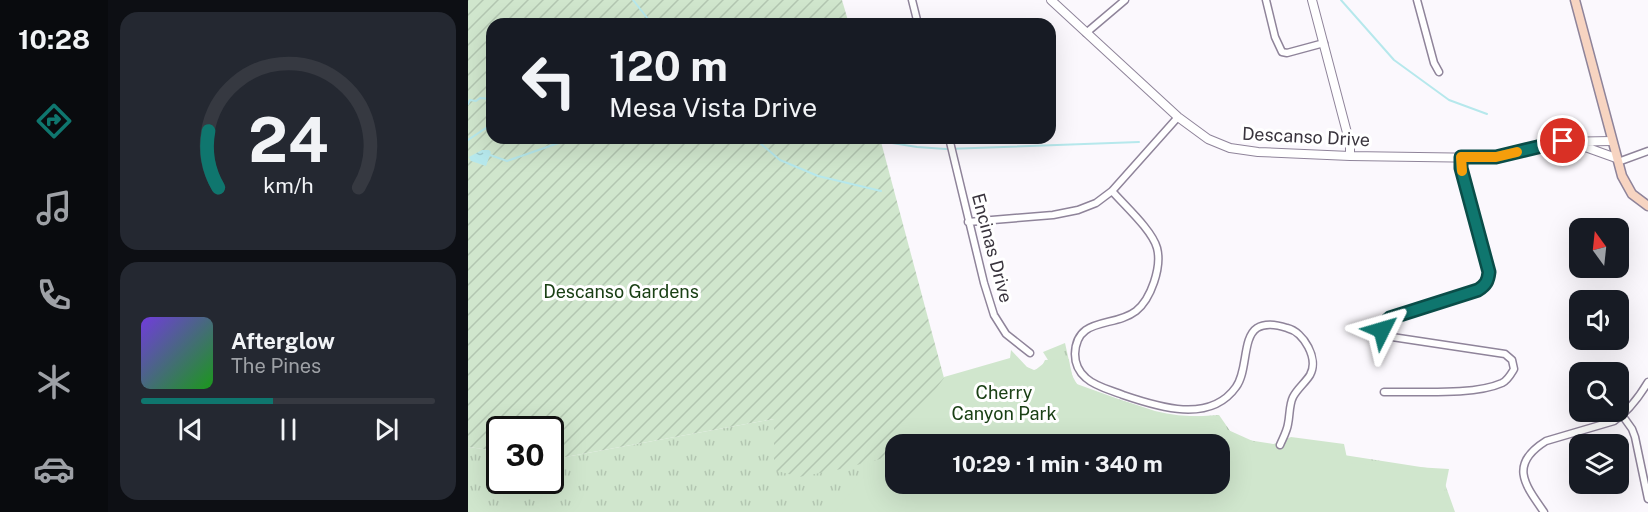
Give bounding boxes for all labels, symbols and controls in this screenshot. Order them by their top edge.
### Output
text: 10:28 [18,23,90,55]
text: 120 m [609,41,728,90]
icon: left [510,42,588,120]
text: Mesa Vista Drive [609,91,817,123]
icon: directions [33,100,75,142]
text: 24 [248,103,328,176]
pin [1537,115,1588,166]
street label: Descanso Drive [1241,123,1371,150]
icon: arrive [1546,124,1579,157]
text: km/h [263,173,313,198]
icon: music [33,187,75,229]
street label: Encinas Drive [968,191,1017,305]
north arrow [1569,218,1629,278]
map controls [1569,218,1629,494]
icon: phone [33,274,75,316]
park label: Descanso Gardens [543,281,699,302]
button: sound [1569,290,1629,350]
position arrow [1350,298,1414,362]
text: Afterglow [231,328,335,354]
text: The Pines [231,354,321,378]
icon: climate [33,361,75,403]
button: search [1569,362,1629,422]
park label: Cherry Canyon Park [951,382,1057,424]
icon: previous [174,413,207,446]
icon: pause [272,413,305,446]
icon: next [370,413,403,446]
speed limit sign: 30 [486,416,564,494]
button: layers [1569,434,1629,494]
icon: car [33,448,75,490]
text: 10:29 · 1 min · 340 m [952,451,1163,477]

